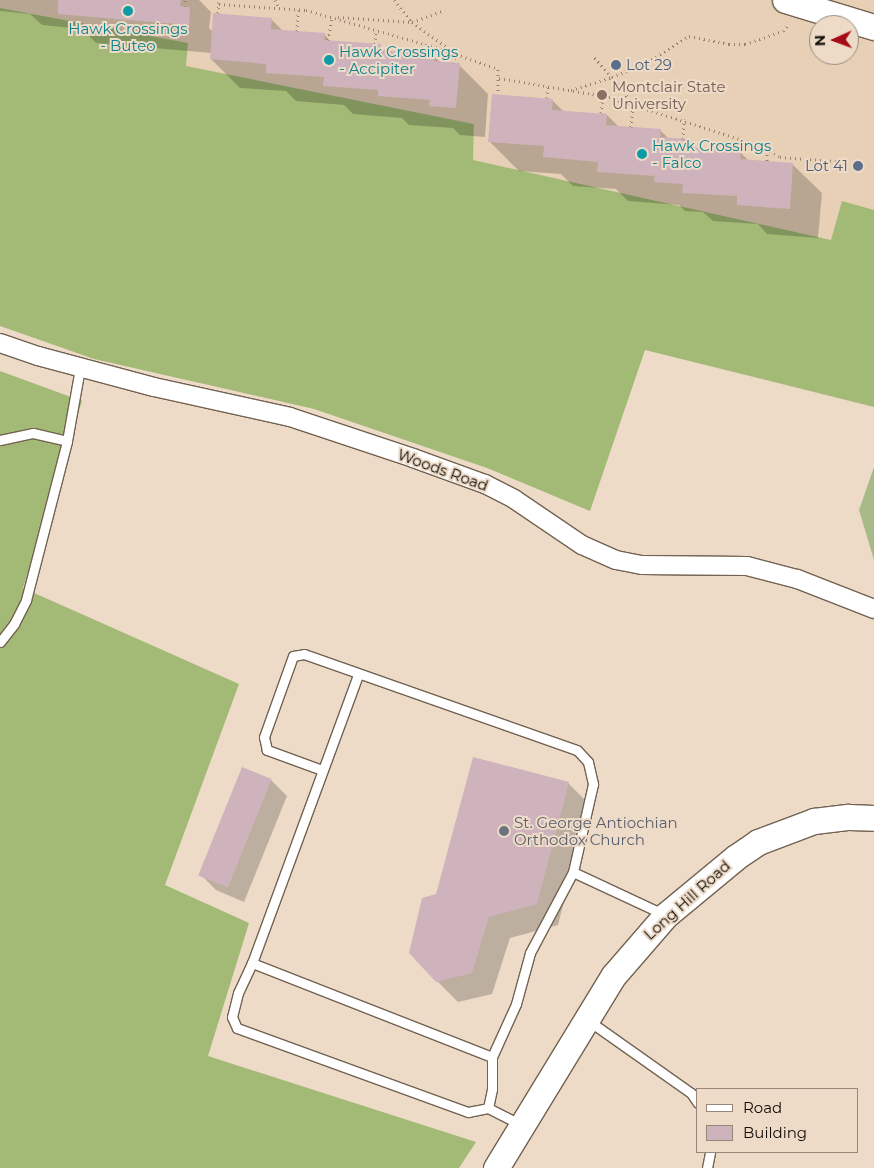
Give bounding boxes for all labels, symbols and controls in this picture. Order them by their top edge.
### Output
marker: Hawk Crossings - Buteo [122,5,134,17]
north arrow [809,15,859,65]
place label: Hawk Crossings - Buteo [68,19,188,54]
text: N [811,35,829,46]
place label: Hawk Crossings - Accipiter [339,42,458,77]
marker: Hawk Crossings - Accipiter [323,54,335,66]
place label: Lot 29 [626,56,672,74]
marker: Lot 29 [610,59,622,71]
place label: Montclair State University [612,77,726,112]
marker: Montclair State University [596,89,608,101]
place label: Hawk Crossings - Falco [652,136,771,171]
marker: Hawk Crossings - Falco [636,148,648,160]
place label: Lot 41 [805,157,848,175]
marker: Lot 41 [852,160,864,172]
street label: Woods Road [395,445,491,495]
place label: St. George Antiochian Orthodox Church [514,813,678,848]
marker: St. George Antiochian Orthodox Church [498,825,510,837]
street label: Long Hill Road [640,857,734,943]
legend [696,1088,859,1153]
text: Road [743,1098,782,1117]
text: Building [743,1123,807,1142]

